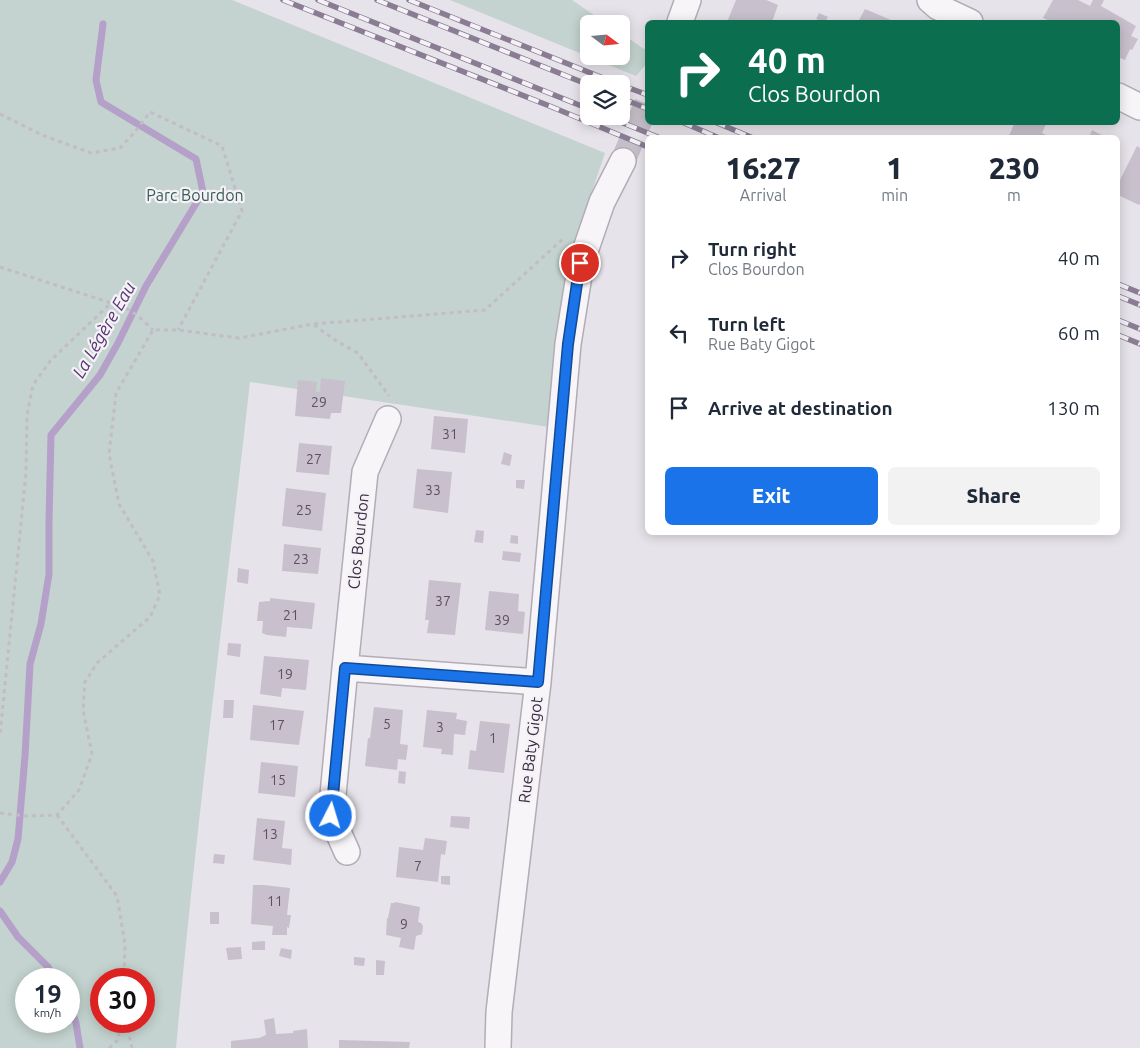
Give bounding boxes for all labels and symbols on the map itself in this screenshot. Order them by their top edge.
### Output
north arrow [580,15,630,65]
park label: Parc Bourdon [146,186,244,204]
pin [559,242,601,284]
water label: La Légère Eau [68,278,139,381]
house number: 29 [311,394,327,410]
house number: 31 [442,426,458,442]
house number: 27 [306,451,322,467]
house number: 33 [425,482,441,498]
street label: Clos Bourdon [344,492,372,590]
house number: 25 [296,502,312,518]
house number: 23 [293,551,309,567]
house number: 37 [435,593,451,609]
house number: 21 [283,607,299,623]
house number: 39 [494,612,510,628]
house number: 19 [277,666,293,682]
street label: Rue Baty Gigot [515,695,546,804]
house number: 5 [383,716,391,732]
house number: 17 [269,717,285,733]
house number: 3 [436,719,444,735]
house number: 1 [489,730,497,746]
house number: 15 [270,772,286,788]
position arrow [304,789,356,841]
house number: 13 [262,826,278,842]
house number: 7 [414,858,422,874]
house number: 11 [267,893,283,909]
house number: 9 [400,916,408,932]
speed limit sign: 30 [90,968,155,1033]

